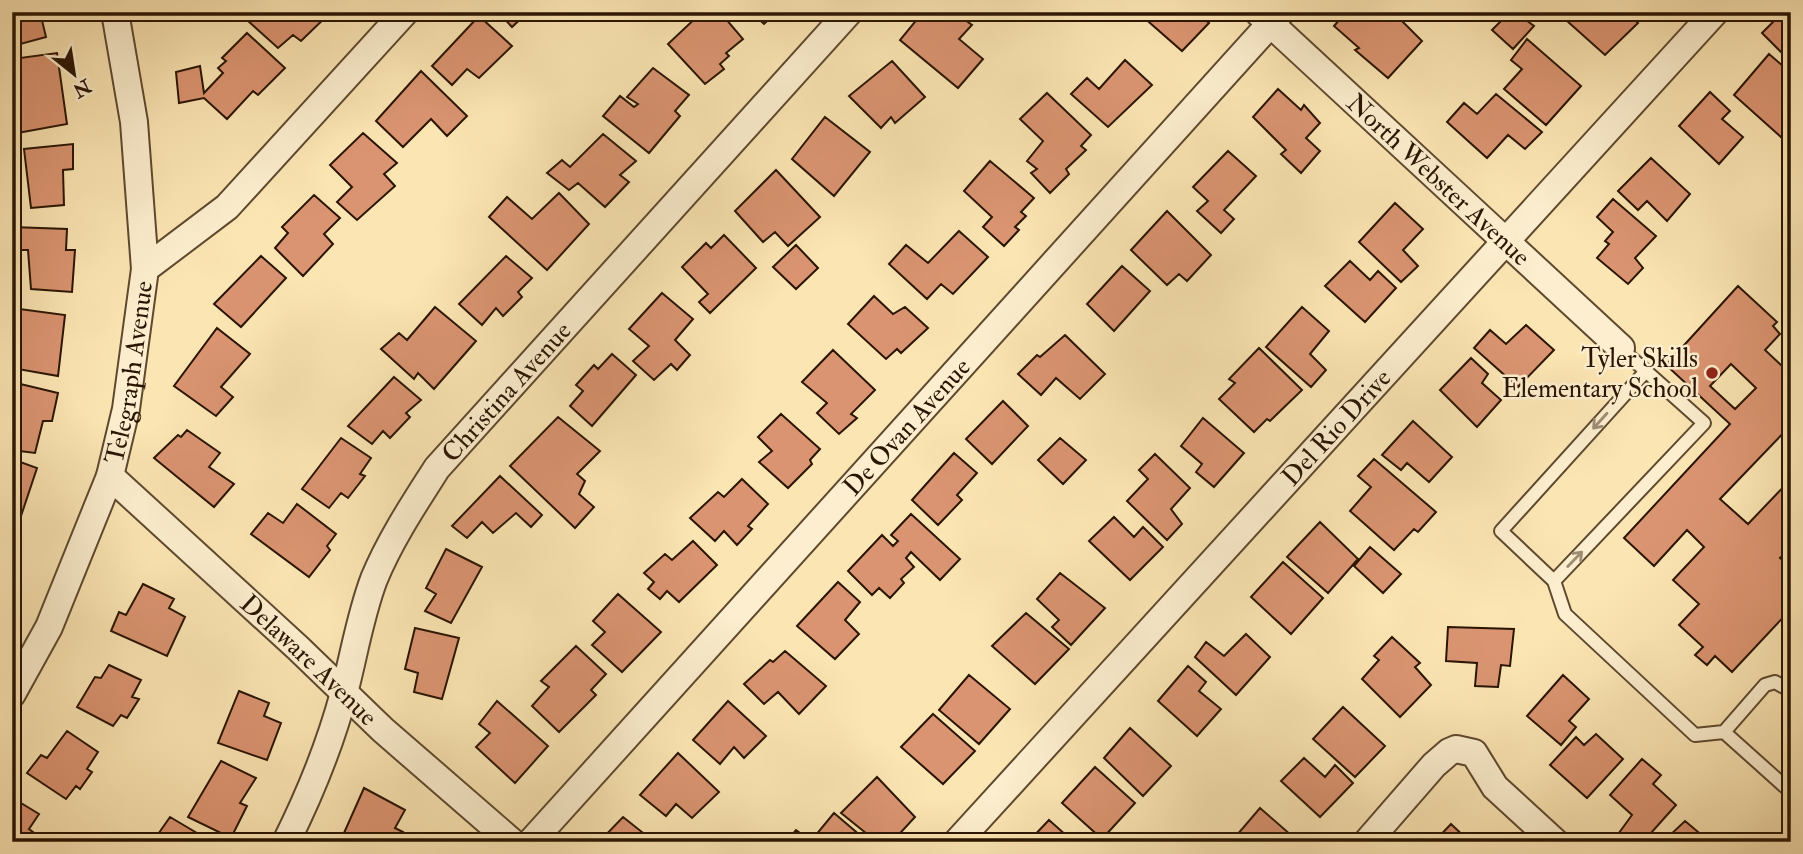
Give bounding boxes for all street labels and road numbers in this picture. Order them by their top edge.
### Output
street label: North Webster Avenue [1340,87,1537,273]
street label: Telegraph Avenue [98,279,160,467]
street label: Christina Avenue [435,315,579,469]
street label: De Ovan Avenue [837,352,978,503]
street label: Del Rio Drive [1275,362,1398,493]
street label: Delaware Avenue [233,588,384,733]

